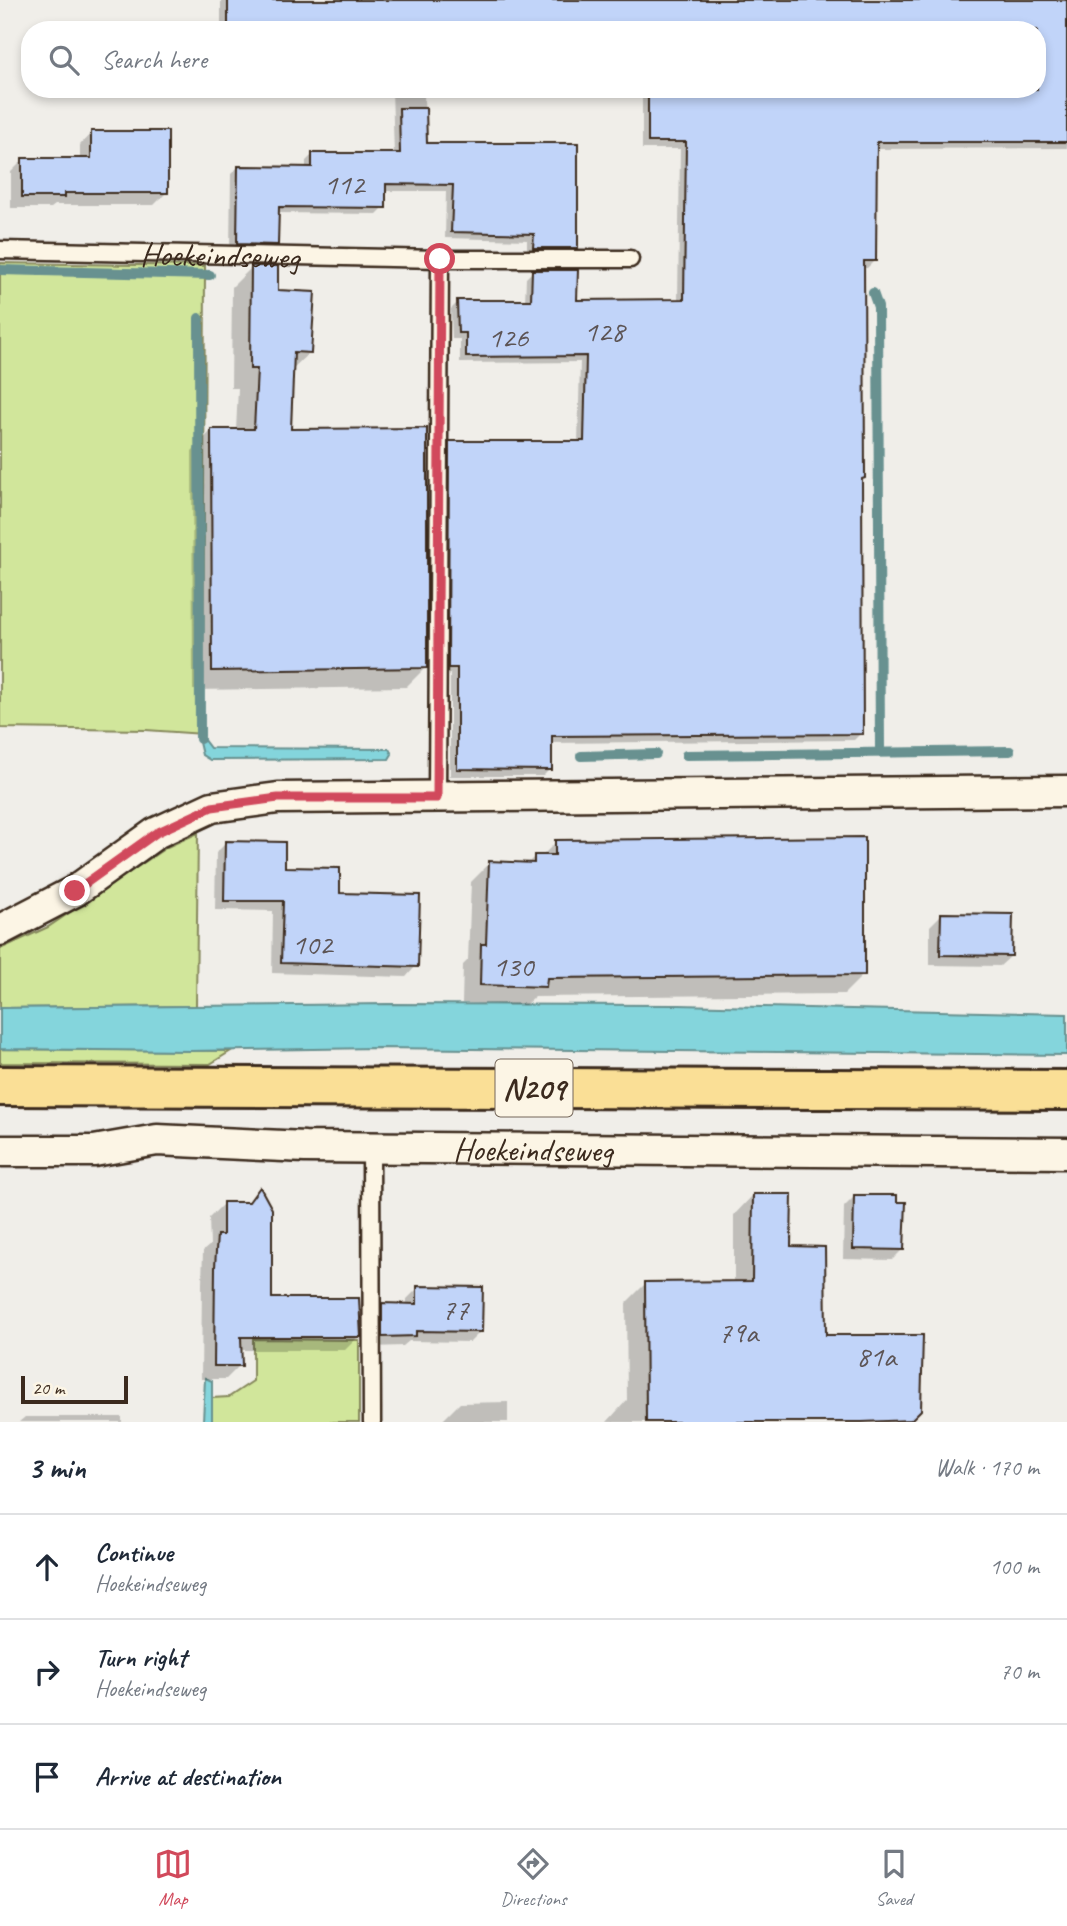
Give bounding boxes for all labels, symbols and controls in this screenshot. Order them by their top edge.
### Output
search box [21,21,1046,98]
icon: search [45,41,83,79]
text: Search here [101,43,207,76]
house number: 112 [324,165,367,203]
street label: Hoekeindseweg [140,233,302,278]
route start [424,243,455,274]
house number: 128 [584,312,627,350]
house number: 126 [488,318,530,356]
route end [59,875,90,906]
house number: 102 [292,925,335,963]
house number: 130 [493,947,536,985]
road number: N209 [496,1059,572,1116]
street label: Hoekeindseweg [453,1128,615,1171]
house number: 77 [442,1290,470,1328]
house number: 79a [718,1313,760,1351]
house number: 81a [856,1337,898,1375]
scale bar [21,1373,128,1405]
text: 20 m [32,1376,64,1400]
text: 3 min [28,1449,85,1487]
text: Walk · 170 m [935,1453,1039,1482]
text: Continue [95,1536,173,1569]
icon: ahead [28,1548,66,1586]
text: 100 m [990,1552,1039,1581]
text: Hoekeindseweg [95,1569,206,1598]
text: Turn right [95,1641,186,1674]
icon: right [28,1653,66,1691]
text: 70 m [1000,1657,1039,1686]
text: Hoekeindseweg [95,1674,206,1703]
icon: arrive [28,1758,66,1796]
text: Arrive at destination [95,1760,281,1793]
tab: Map [154,1845,192,1911]
tab: Directions [500,1845,567,1911]
tab: Saved [875,1845,913,1911]

